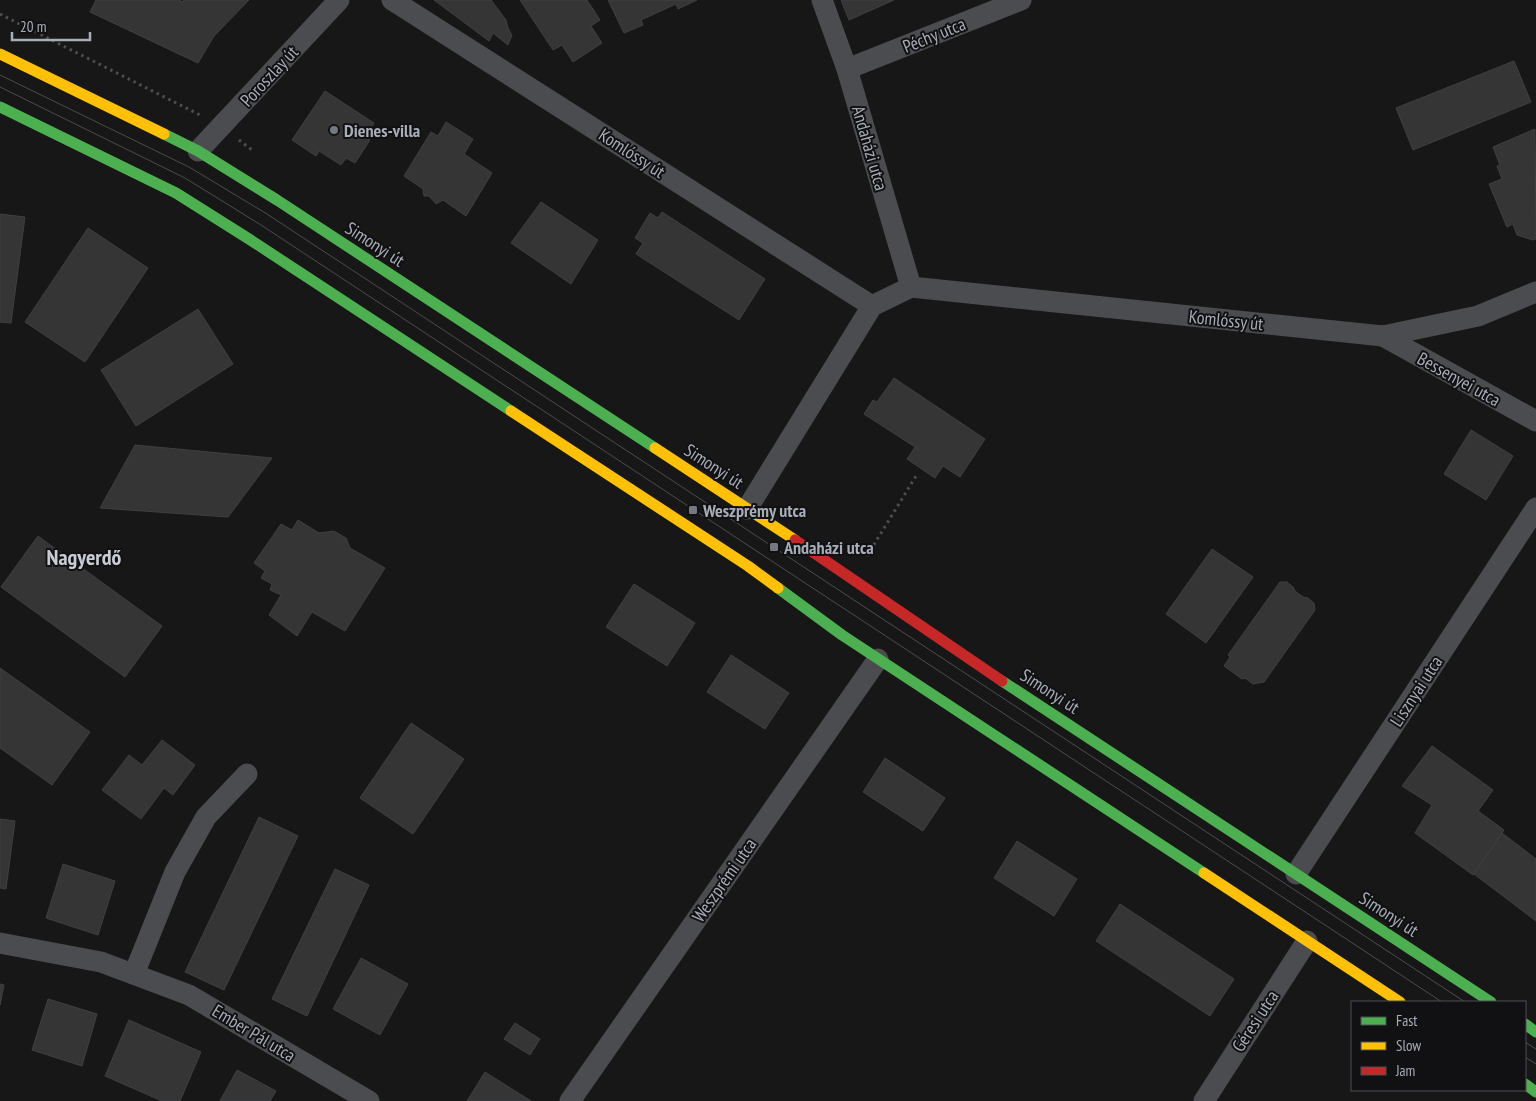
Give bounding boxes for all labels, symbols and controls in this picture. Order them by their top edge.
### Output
scale bar [12,10,90,42]
street label: Péchy utca [899,12,969,58]
text: 20 m [20,17,46,36]
street label: Poroszlay út [235,41,303,111]
street label: Andaházi utca [847,103,893,193]
place label: Dienes-villa [344,119,420,142]
street label: Komlóssy út [594,123,670,183]
marker: Dienes-villa [328,124,340,136]
street label: Simonyi út [341,216,409,272]
street label: Komlóssy út [1188,305,1264,335]
street label: Bessenyei utca [1413,347,1505,411]
street label: Simonyi út [680,438,748,494]
place label: Weszprémy utca [702,499,806,522]
marker: Weszprémy utca [687,504,699,516]
place label: Andaházi utca [783,536,874,559]
marker: Andaházi utca [768,541,780,553]
district label: Nagyerdő [47,543,122,571]
street label: Lisznyai utca [1385,651,1447,731]
street label: Simonyi út [1016,663,1084,719]
street label: Weszprémi utca [687,834,761,926]
street label: Simonyi út [1355,886,1423,942]
street label: Géresi utca [1227,986,1283,1056]
street label: Ember Pál utca [208,999,300,1067]
legend [1351,1001,1526,1091]
text: Fast [1396,1011,1417,1030]
text: Slow [1396,1036,1421,1055]
text: Jam [1395,1061,1415,1080]

